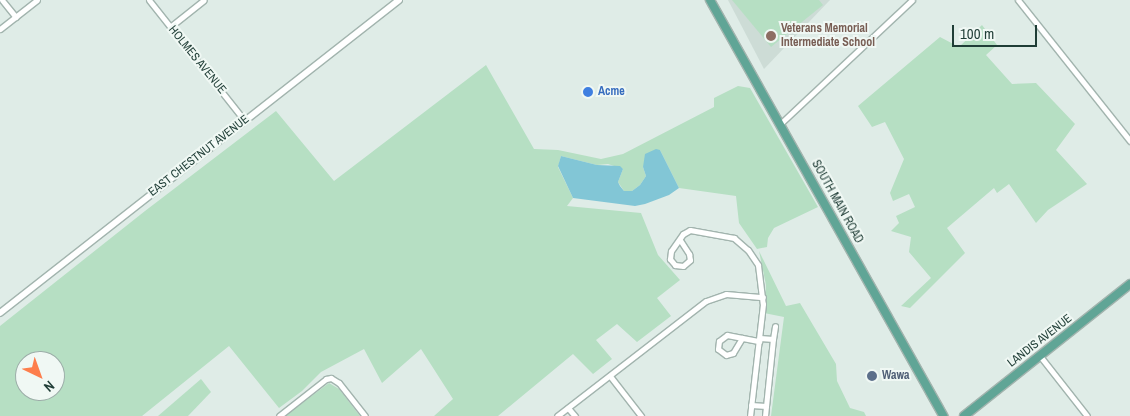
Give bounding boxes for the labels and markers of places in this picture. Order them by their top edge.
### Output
place label: Veterans Memorial Intermediate School [781,22,875,50]
marker: Veterans Memorial Intermediate School [765,30,777,42]
place label: Acme [598,85,625,99]
marker: Acme [582,86,594,98]
place label: Wawa [882,369,910,383]
marker: Wawa [866,370,878,382]

